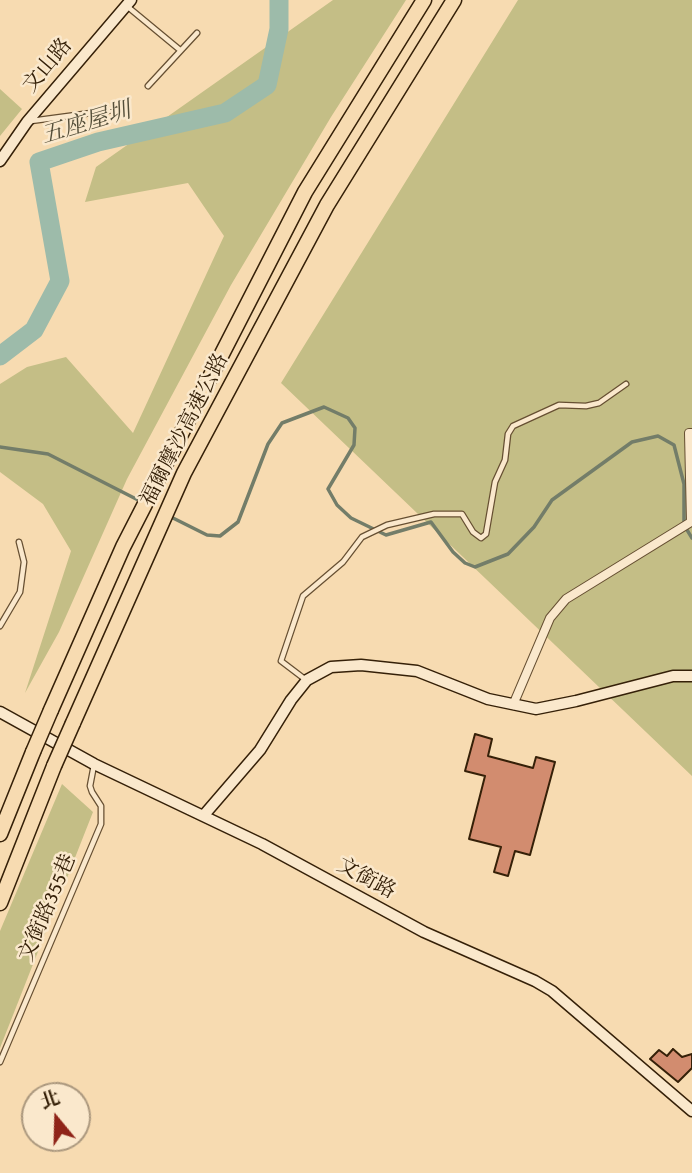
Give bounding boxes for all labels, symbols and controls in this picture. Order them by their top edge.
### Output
street label: 文山路 [18,34,78,98]
water label: 五座屋圳 [38,97,134,151]
street label: 福爾摩沙高速公路 [136,349,234,511]
street label: 文銜路355巷 [14,850,82,966]
street label: 文銜路 [332,853,400,905]
north arrow [21,1082,91,1152]
text: 北 [36,1083,63,1115]

